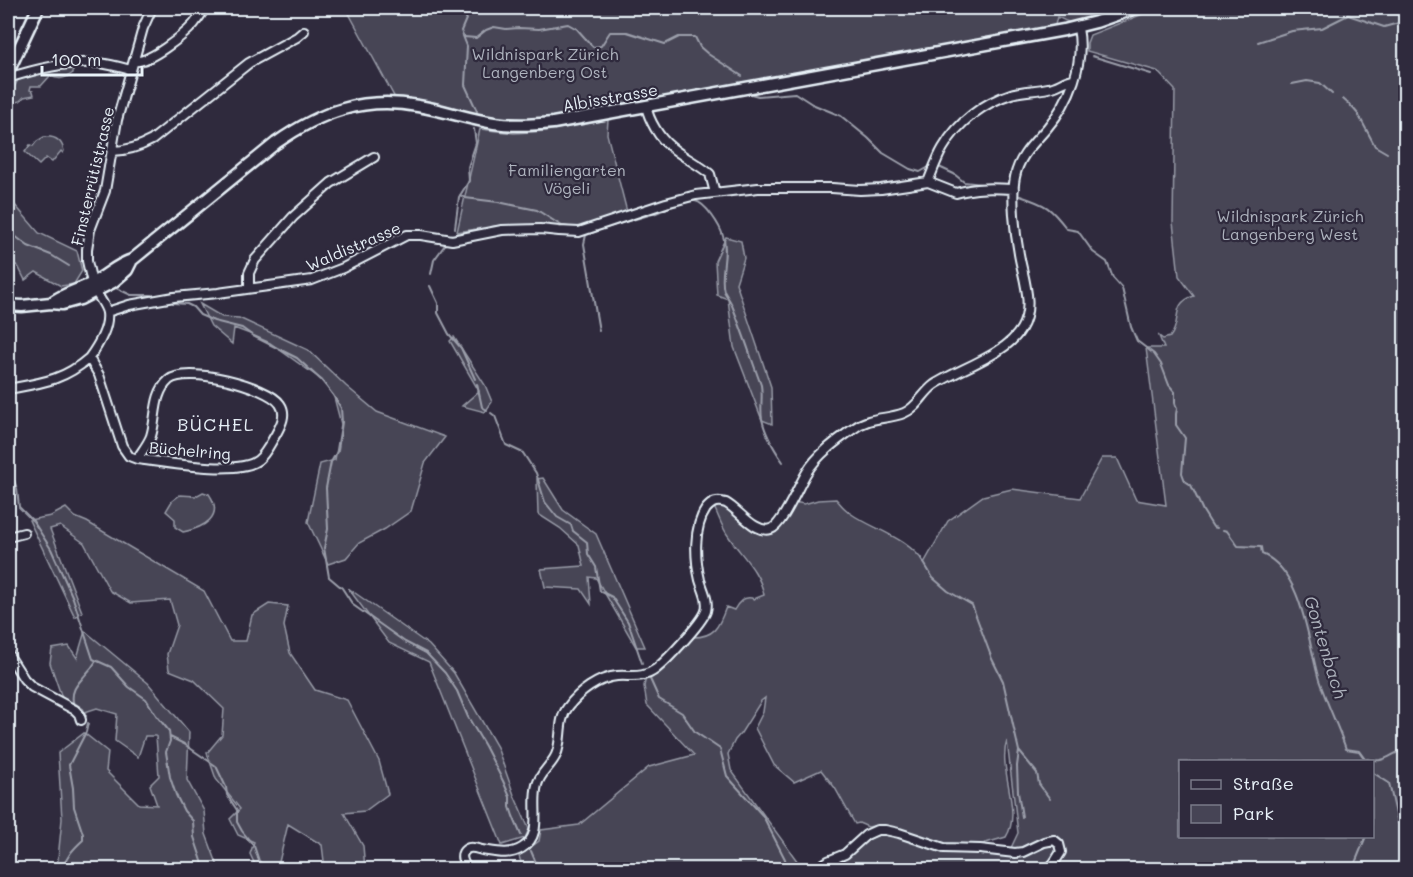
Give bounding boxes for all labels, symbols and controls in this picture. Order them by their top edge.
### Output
scale bar [42,39,142,77]
park label: Wildnispark Zürich Langenberg Ost [471,43,619,82]
text: 100 m [51,47,101,71]
street label: Albisstrasse [561,78,659,116]
street label: Finsterrütistrasse [66,104,118,248]
park label: Familiengarten Vögeli [508,159,626,198]
park label: Wildnispark Zürich Langenberg West [1216,205,1364,244]
street label: Waldistrasse [302,217,404,275]
district label: BÜCHEL [177,412,255,436]
street label: Büchelring [148,436,232,464]
water label: Gontenbach [1299,593,1353,701]
legend [1179,760,1374,838]
text: Straße [1233,771,1294,795]
text: Park [1233,801,1274,825]

